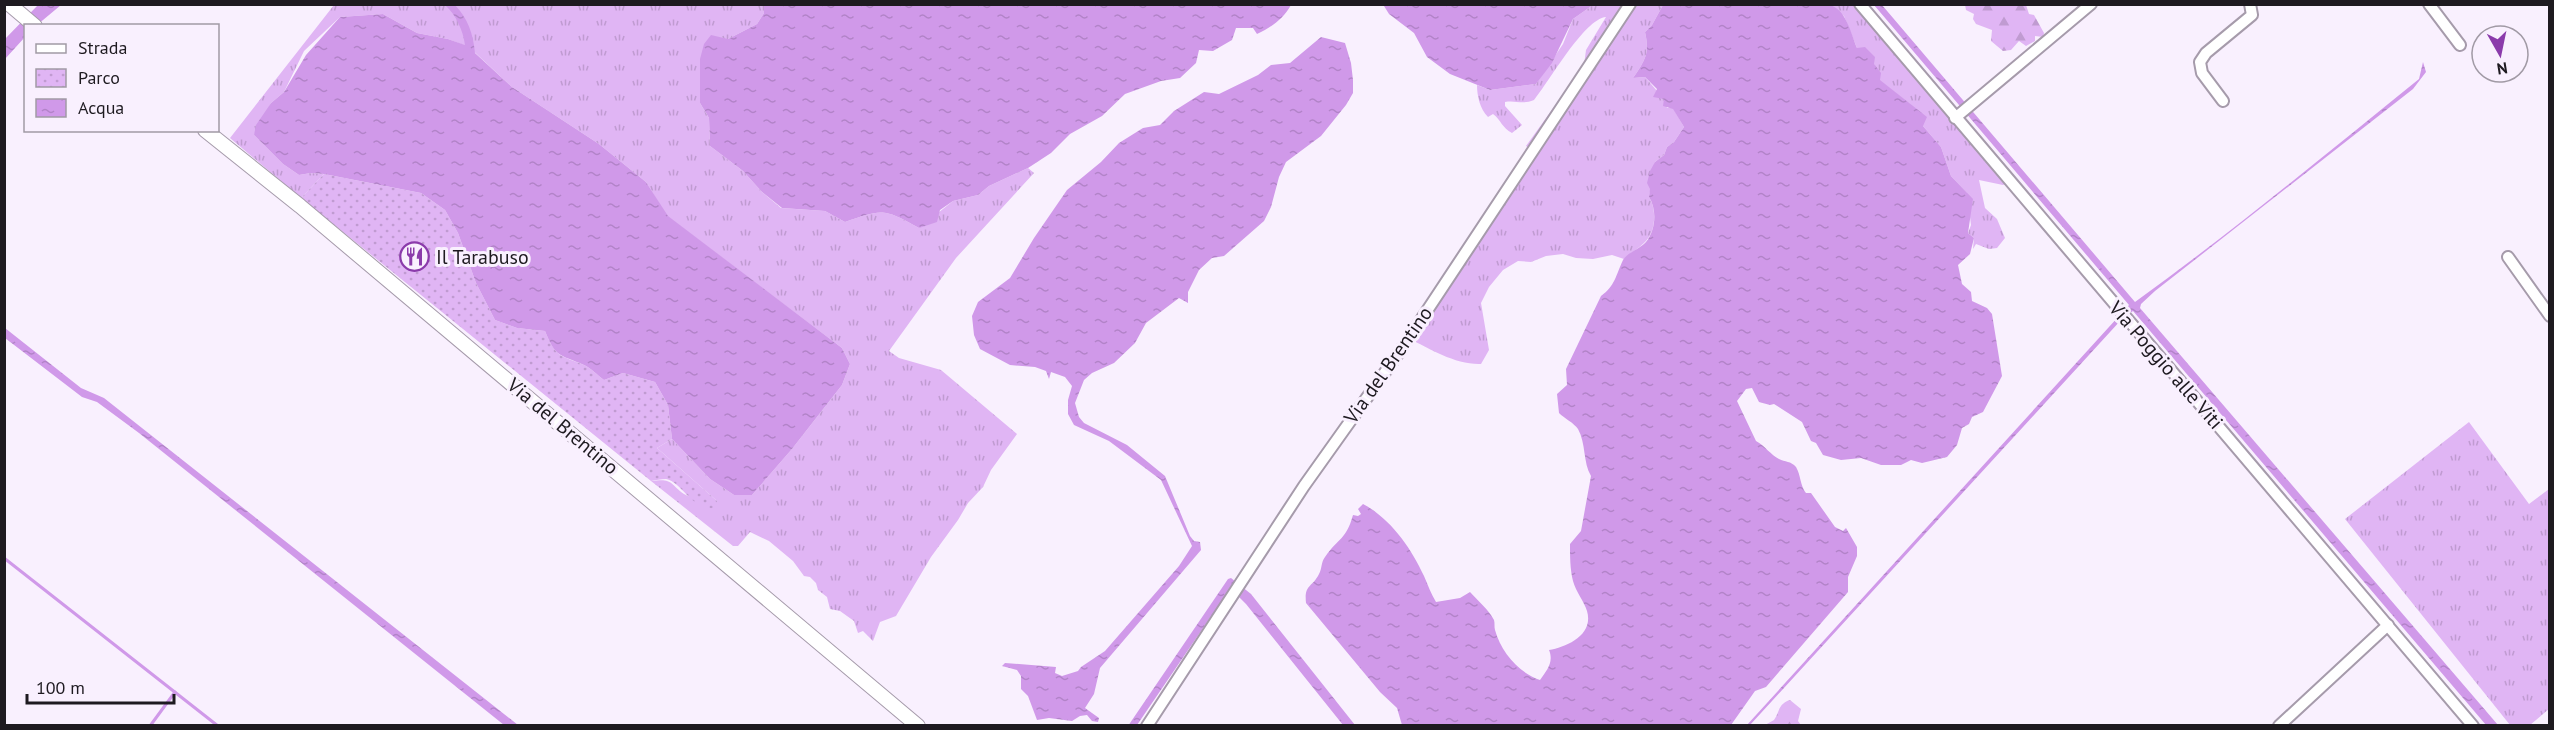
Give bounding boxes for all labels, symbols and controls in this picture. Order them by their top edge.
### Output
legend [24,24,219,132]
north arrow [2470,24,2530,84]
text: Strada [78,36,127,59]
text: N [2496,58,2509,80]
text: Parco [78,66,120,89]
text: Acqua [78,96,124,119]
restaurant icon: Il Tarabuso [399,241,431,273]
place label: Il Tarabuso [436,244,529,270]
street label: Via Poggio alle Viti [2103,295,2229,434]
street label: Via del Brentino [1337,301,1438,430]
street label: Via del Brentino [501,371,624,480]
scale bar [27,667,174,705]
text: 100 m [36,676,85,699]

